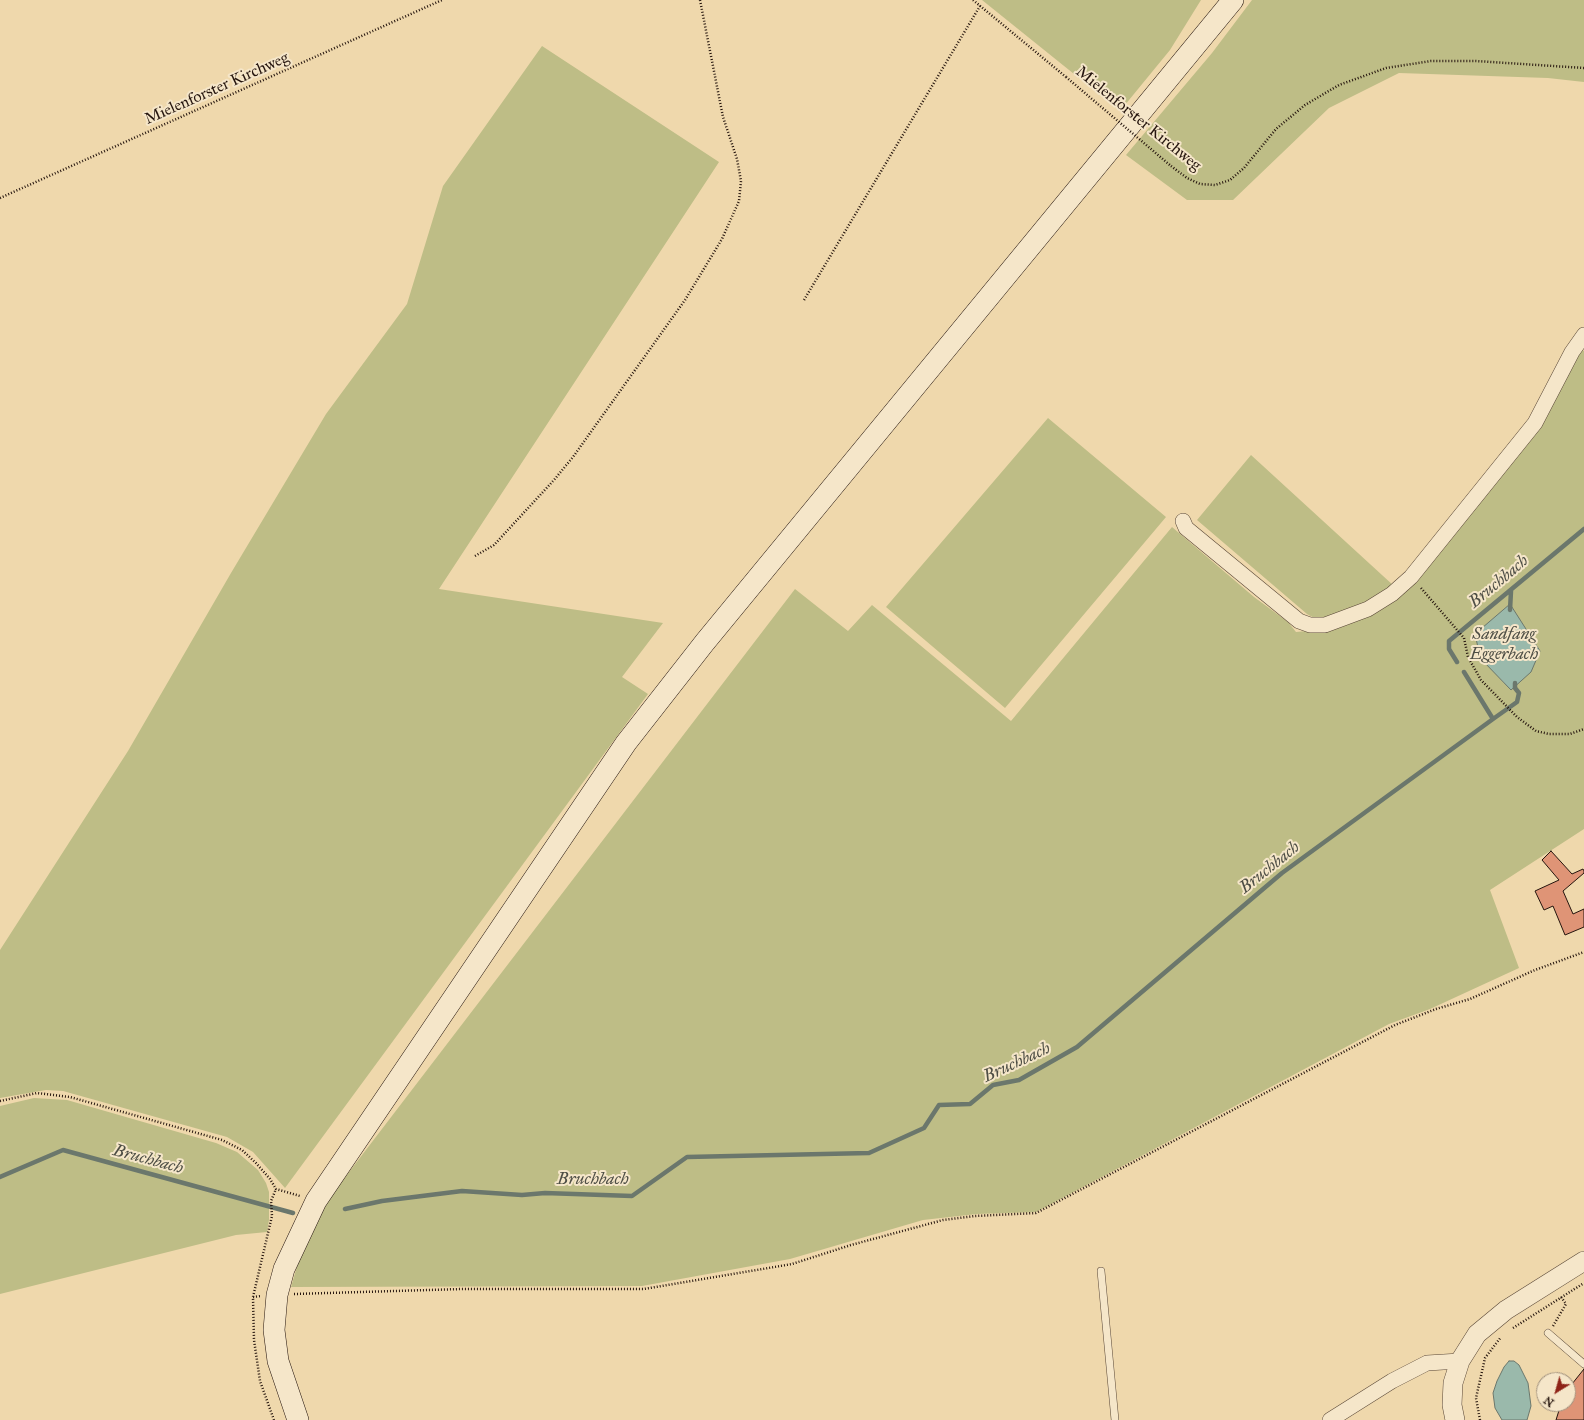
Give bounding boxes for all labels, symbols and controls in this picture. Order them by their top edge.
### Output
street label: Mielenforster Kirchweg [142,49,292,129]
street label: Mielenforster Kirchweg [1071,63,1205,175]
water label: Bruchbach [1465,551,1533,613]
water label: Sandfang Eggerbach [1470,625,1538,665]
water label: Bruchbach [1236,837,1304,899]
water label: Bruchbach [980,1039,1054,1087]
water label: Bruchbach [111,1141,185,1179]
water label: Bruchbach [557,1170,629,1190]
north arrow [1536,1372,1576,1412]
text: N [1541,1393,1557,1409]

